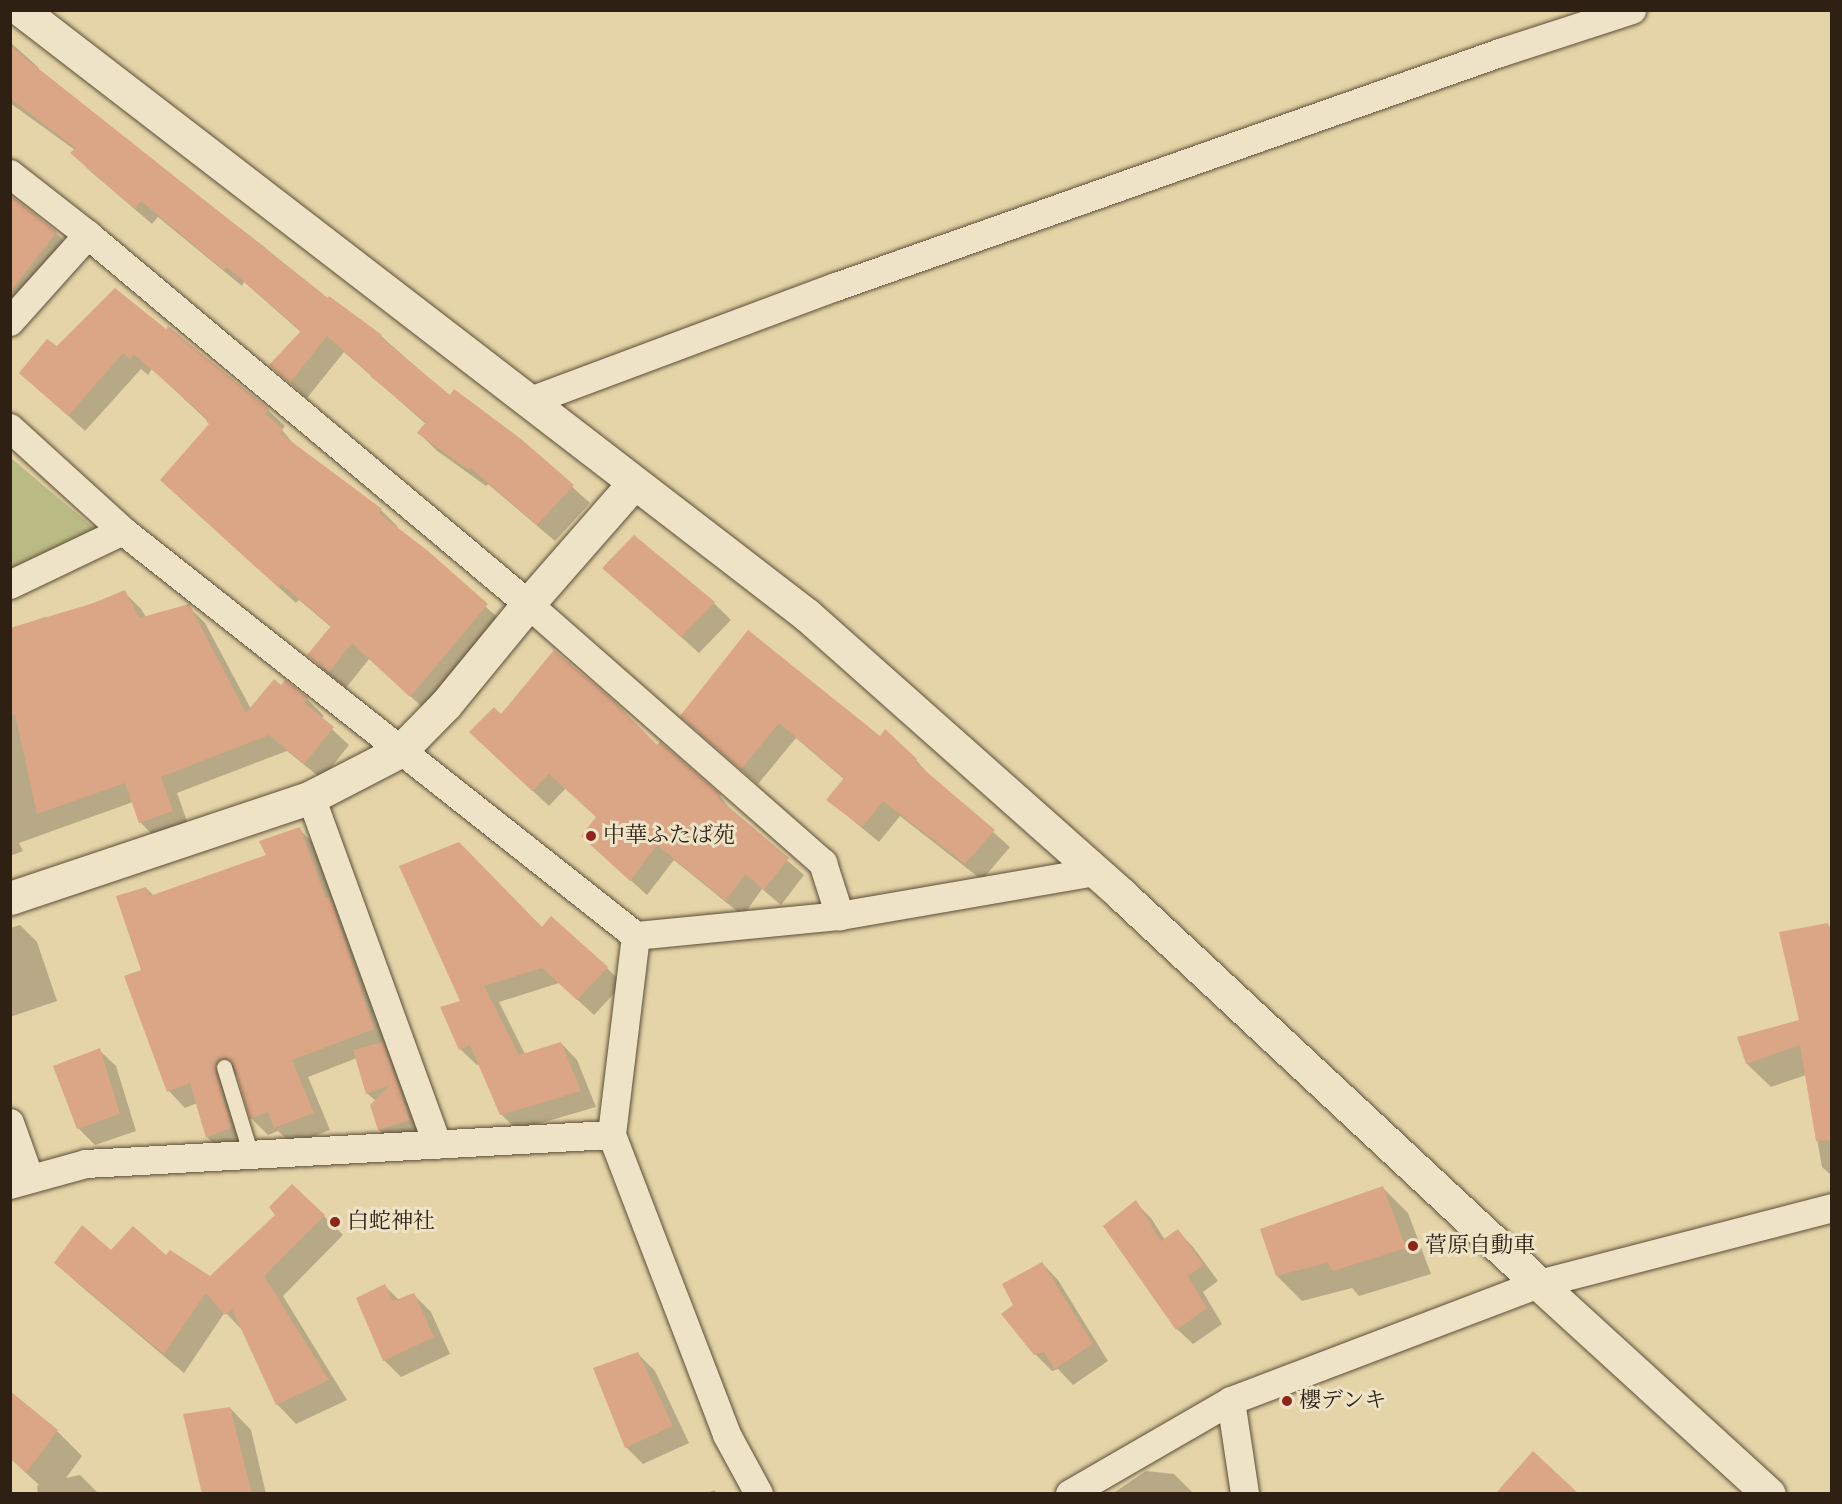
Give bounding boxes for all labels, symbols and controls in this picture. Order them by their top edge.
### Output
place label: 中華ふたば苑 [603,823,735,849]
marker: 中華ふたば苑 [584,829,598,843]
place label: 白蛇神社 [347,1209,435,1235]
marker: 白蛇神社 [328,1215,342,1229]
place label: 菅原自動車 [1425,1233,1535,1259]
marker: 菅原自動車 [1406,1239,1420,1253]
place label: 櫻デンキ [1299,1388,1387,1414]
marker: 櫻デンキ [1280,1394,1294,1408]

